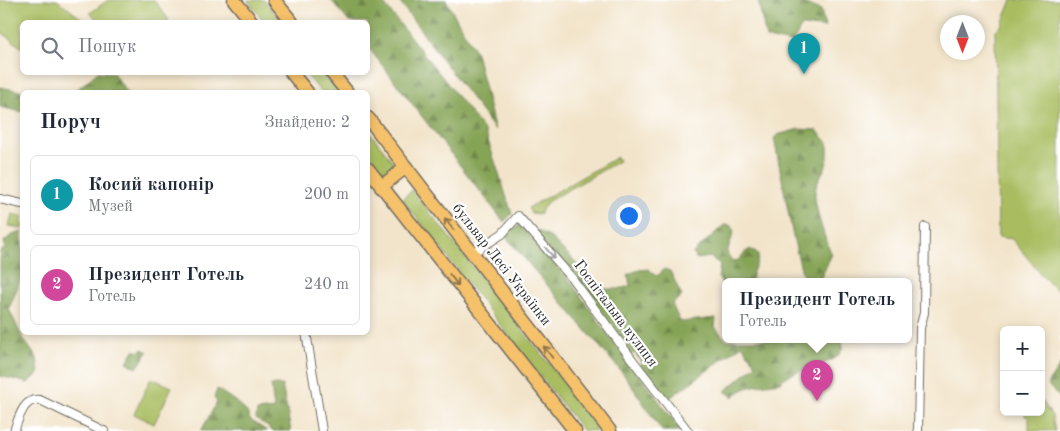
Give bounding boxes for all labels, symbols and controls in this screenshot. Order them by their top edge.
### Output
north arrow [940,15,985,60]
search box [20,20,370,75]
pin: 1 [788,33,820,74]
icon: search [38,34,66,62]
text: Пошук [78,38,136,57]
text: Поруч [40,112,101,133]
text: Знайдено: 2 [265,115,350,131]
text: Косий капонір [88,176,214,195]
text: 1 [52,187,62,203]
text: 200 m [304,187,349,203]
text: Музей [88,199,133,215]
street label: бульвар Лесі Українки [449,201,553,329]
your location [616,203,642,229]
one-way arrow [444,218,455,231]
one-way arrow [544,246,555,259]
street label: Госпітальна вулиця [570,258,660,370]
text: Президент Готель [88,266,244,285]
one-way arrow [449,273,460,286]
text: 2 [52,277,62,293]
text: 240 m [304,277,349,293]
popup [722,278,912,343]
text: Готель [88,289,136,305]
text: Президент Готель [739,291,895,310]
text: Готель [739,314,786,330]
map controls [1000,326,1045,416]
button: + [1000,326,1045,371]
one-way arrow [543,346,554,359]
pin: 2 [801,360,833,401]
button: − [1000,371,1045,416]

